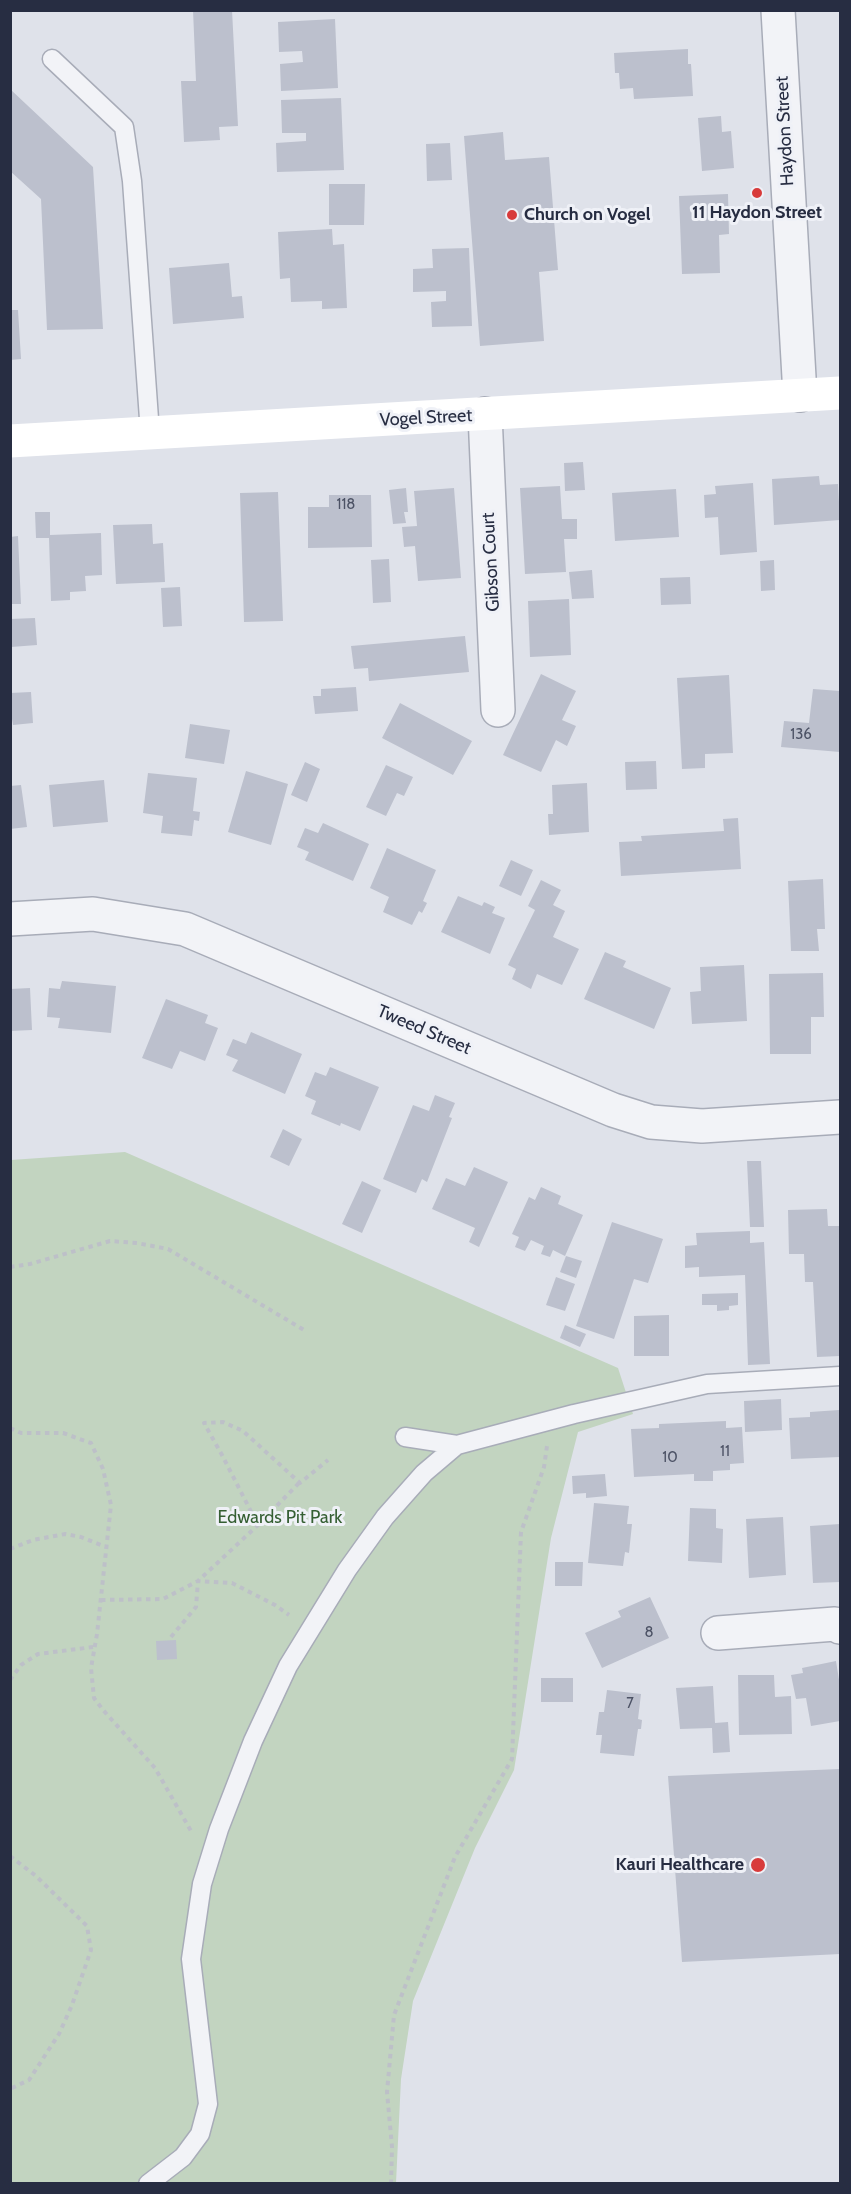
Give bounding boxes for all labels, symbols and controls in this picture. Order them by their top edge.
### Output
street label: Haydon Street [771,76,799,186]
marker: 11 Haydon Street [750,186,764,200]
place label: 11 Haydon Street [692,202,822,224]
place label: Church on Vogel [524,204,650,226]
marker: Church on Vogel [505,208,519,222]
street label: Vogel Street [379,405,473,431]
house number: 118 [337,496,355,514]
street label: Gibson Court [478,512,504,612]
house number: 136 [790,726,812,744]
street label: Tweed Street [374,1001,474,1059]
house number: 11 [720,1443,730,1461]
house number: 10 [662,1449,678,1467]
park label: Edwards Pit Park [218,1507,342,1529]
house number: 8 [644,1624,654,1642]
house number: 7 [626,1695,634,1713]
place label: Kauri Healthcare [616,1854,744,1876]
marker: Kauri Healthcare [749,1856,767,1874]

